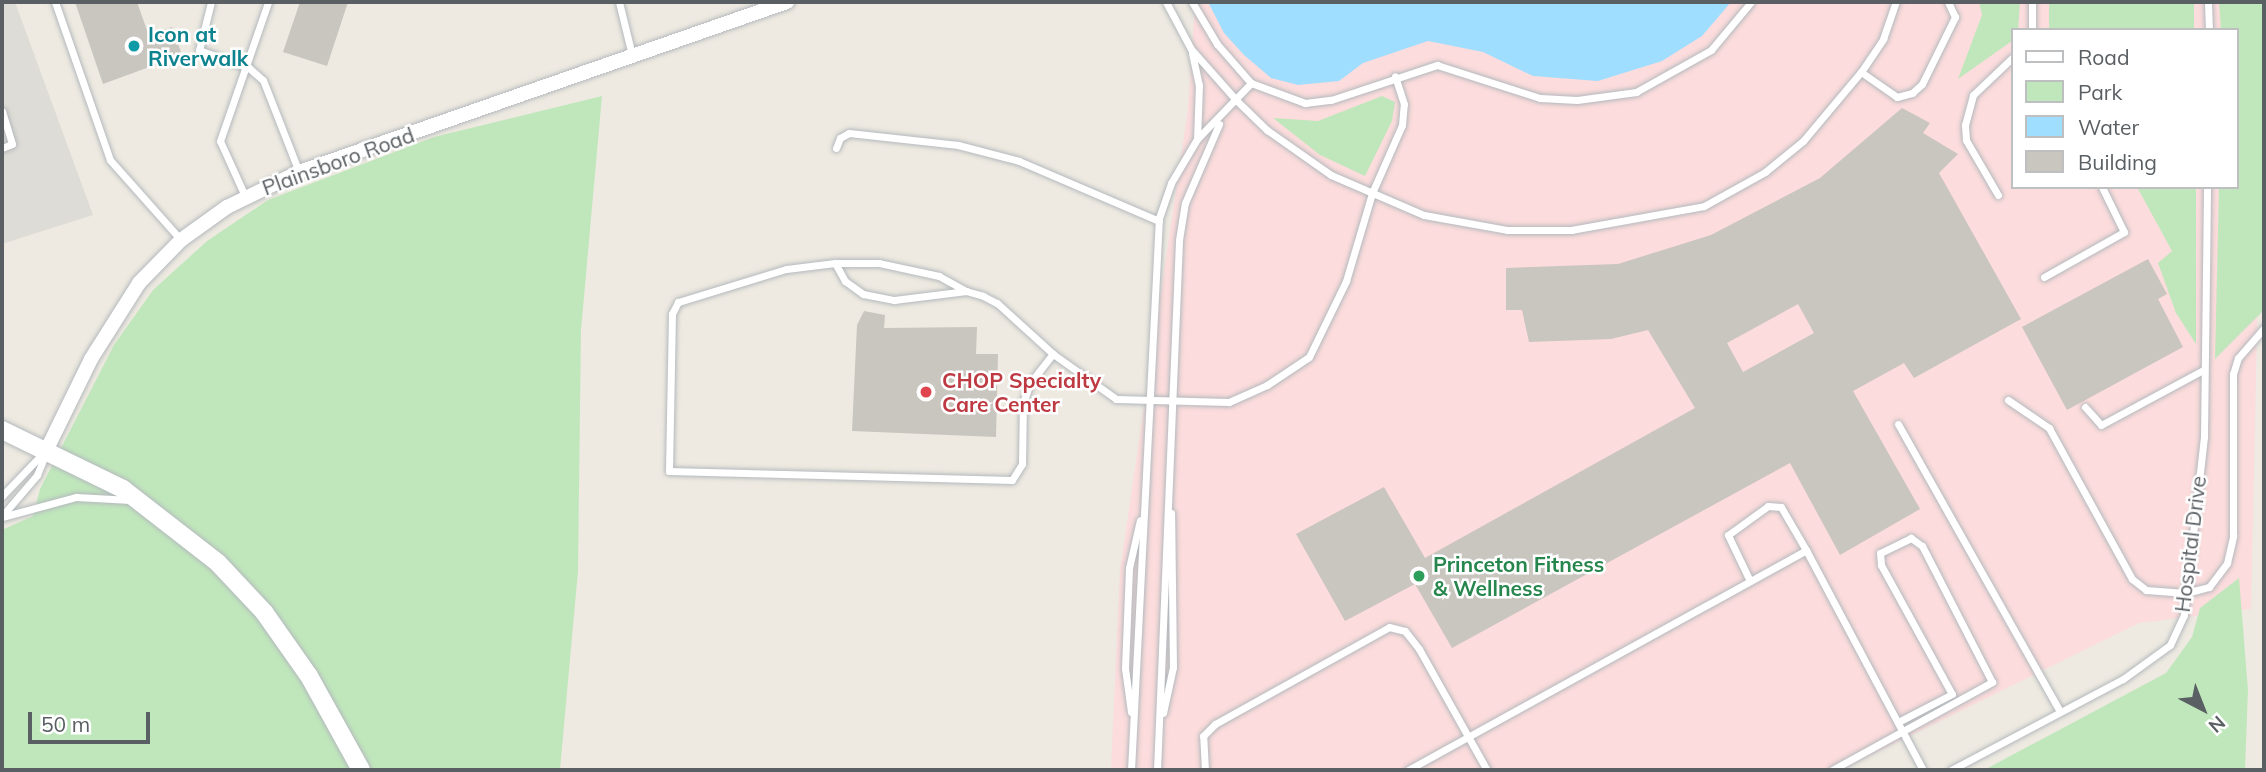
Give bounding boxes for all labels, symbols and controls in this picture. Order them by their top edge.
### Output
place label: Icon at Riverwalk [148,21,248,71]
legend [2010,28,2238,189]
marker: Icon at Riverwalk [126,38,142,54]
text: Road [2078,44,2129,70]
text: Park [2078,79,2122,105]
text: Water [2078,114,2139,140]
street label: Plainsboro Road [259,122,417,200]
text: Building [2078,149,2157,175]
place label: CHOP Specialty Care Center [942,367,1101,417]
marker: CHOP Specialty Care Center [916,382,936,402]
street label: Hospital Drive [2169,474,2211,614]
place label: Princeton Fitness & Wellness [1433,551,1604,601]
marker: Princeton Fitness & Wellness [1411,568,1427,584]
north arrow [2168,674,2238,744]
scale bar [32,698,154,742]
text: 50 m [41,711,90,737]
text: N [2204,711,2230,738]

